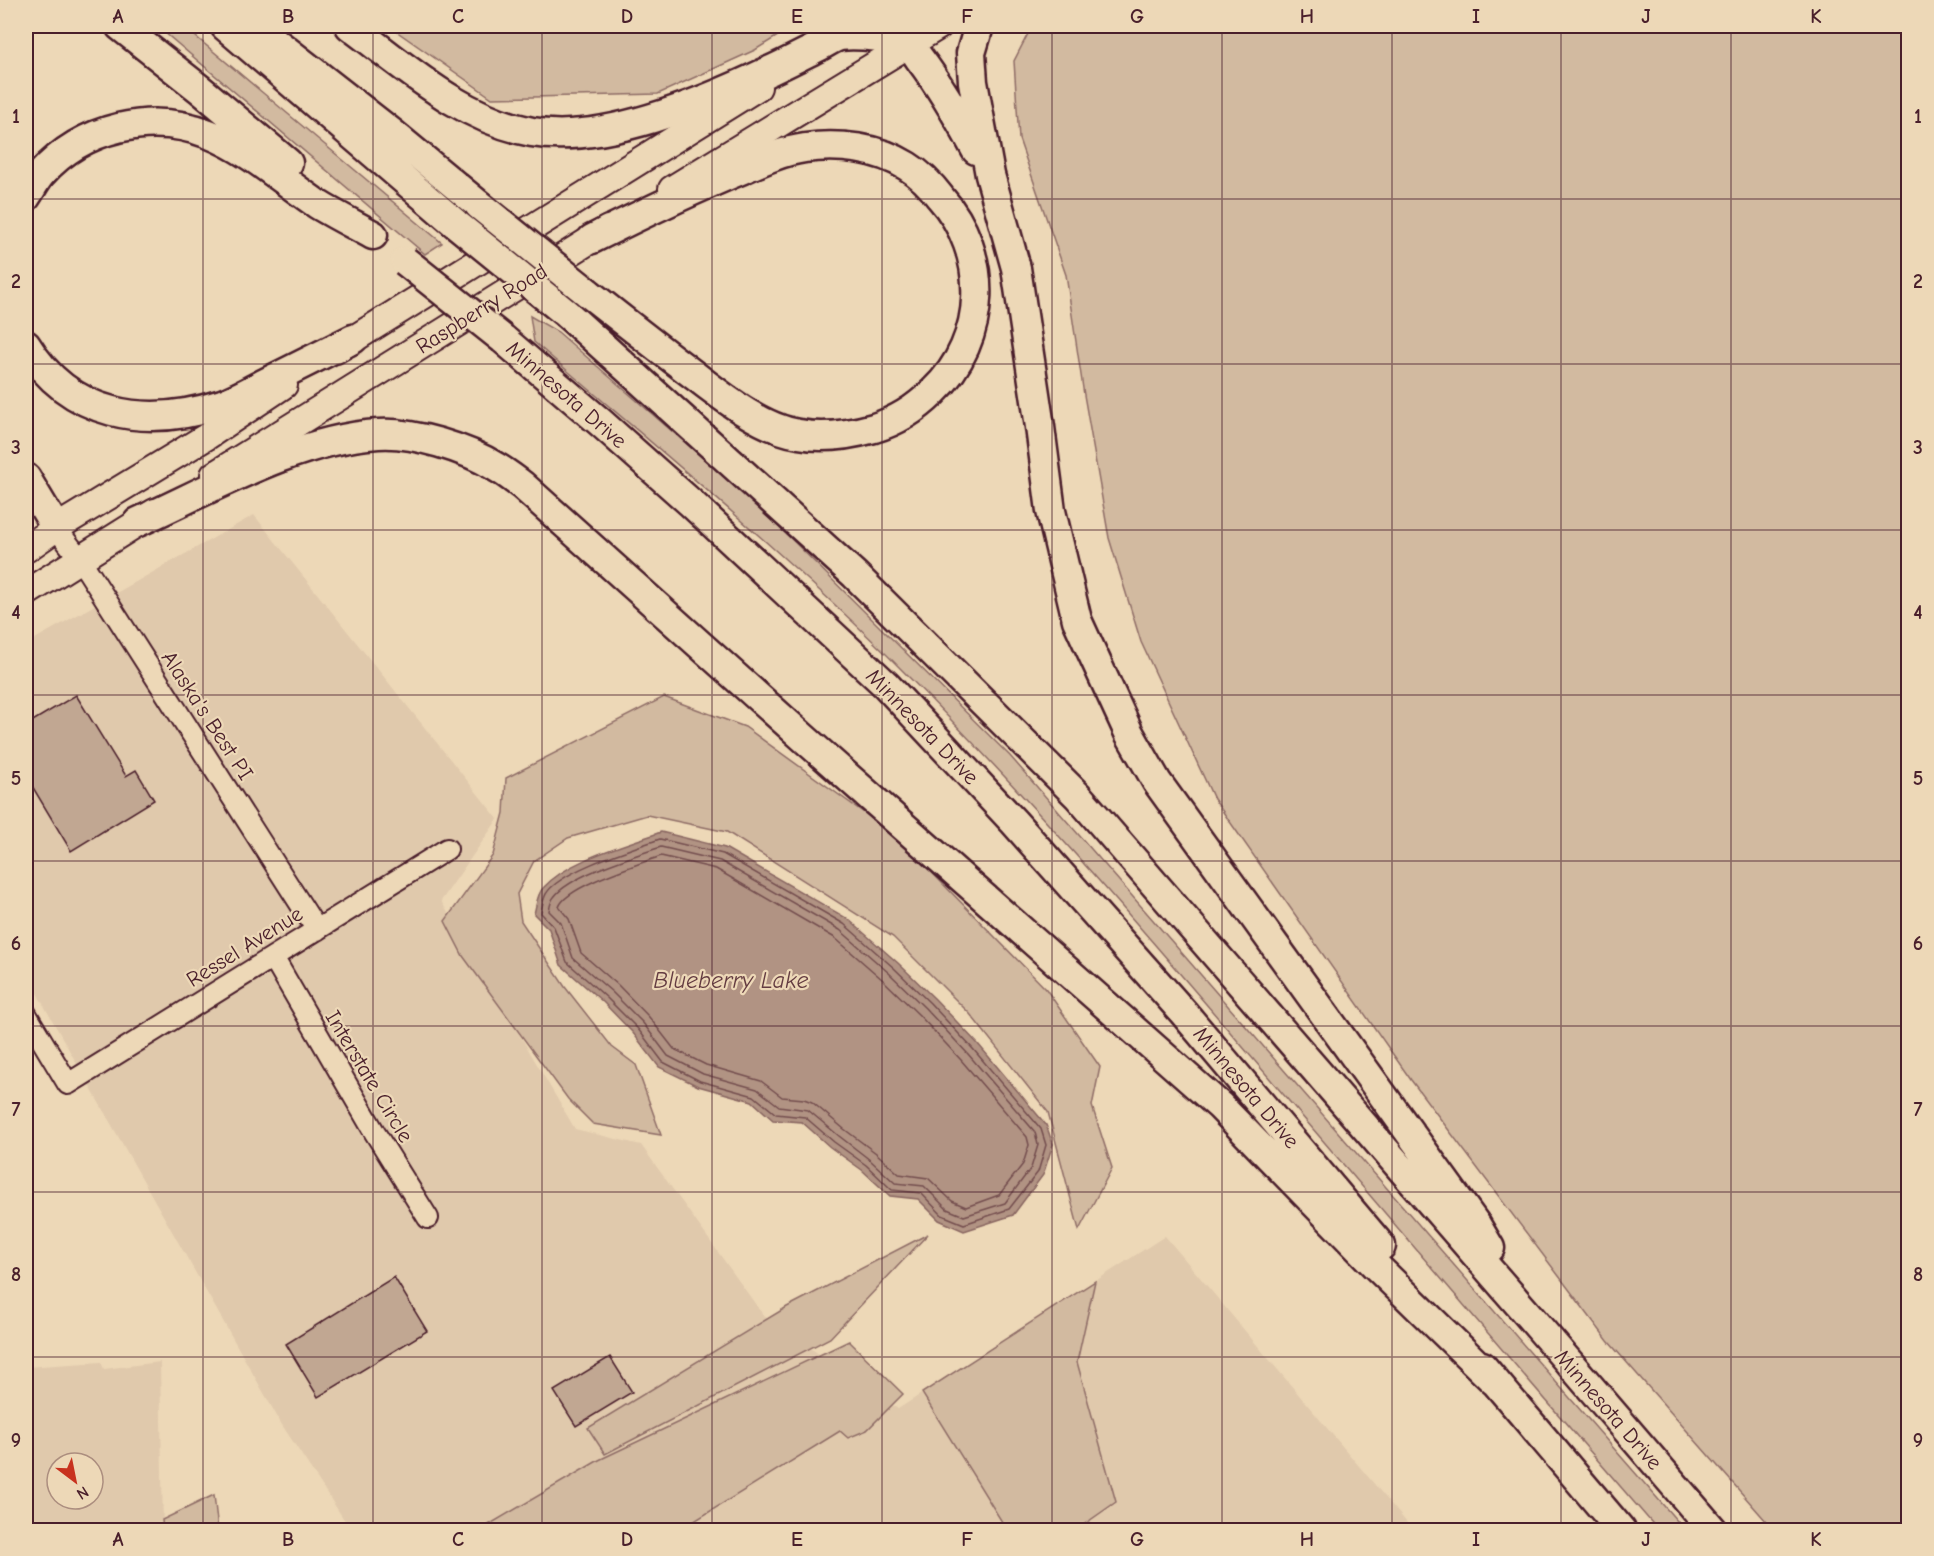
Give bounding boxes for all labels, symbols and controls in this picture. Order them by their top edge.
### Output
text: A [112,5,124,28]
text: B [282,5,294,28]
text: C [452,5,464,28]
text: D [621,5,633,28]
text: E [791,5,803,28]
text: F [961,5,973,28]
text: G [1130,5,1144,28]
text: H [1300,5,1314,28]
text: I [1472,5,1480,28]
text: J [1641,5,1651,28]
text: K [1810,5,1822,28]
text: 1 [12,105,20,128]
text: 1 [1914,105,1922,128]
street label: Raspberry Road [411,258,552,360]
text: 2 [11,270,21,293]
text: 2 [1913,270,1923,293]
street label: Minnesota Drive [501,335,632,454]
text: 3 [11,436,21,459]
text: 3 [1913,436,1923,459]
text: 4 [11,601,21,624]
text: 4 [1913,601,1923,624]
street label: Alaska's Best PI [156,646,259,785]
street label: Minnesota Drive [860,663,984,790]
text: 5 [11,767,21,790]
text: 5 [1913,767,1923,790]
street label: Ressel Avenue [182,901,308,993]
text: 6 [11,932,21,955]
text: 6 [1913,932,1923,955]
water label: Blueberry Lake [653,966,809,994]
street label: Interstate Circle [320,1006,419,1147]
street label: Minnesota Drive [1188,1021,1305,1154]
text: 7 [12,1098,21,1121]
text: 7 [1914,1098,1923,1121]
text: 8 [11,1263,21,1286]
text: 8 [1913,1263,1923,1286]
street label: Minnesota Drive [1549,1344,1668,1475]
text: 9 [11,1429,21,1452]
text: 9 [1913,1429,1923,1452]
north arrow [45,1451,105,1511]
text: N [73,1482,92,1503]
text: A [112,1528,124,1551]
text: B [282,1528,294,1551]
text: C [452,1528,464,1551]
text: D [621,1528,633,1551]
text: E [791,1528,803,1551]
text: F [961,1528,973,1551]
text: G [1130,1528,1144,1551]
text: H [1300,1528,1314,1551]
text: I [1472,1528,1480,1551]
text: J [1641,1528,1651,1551]
text: K [1810,1528,1822,1551]

